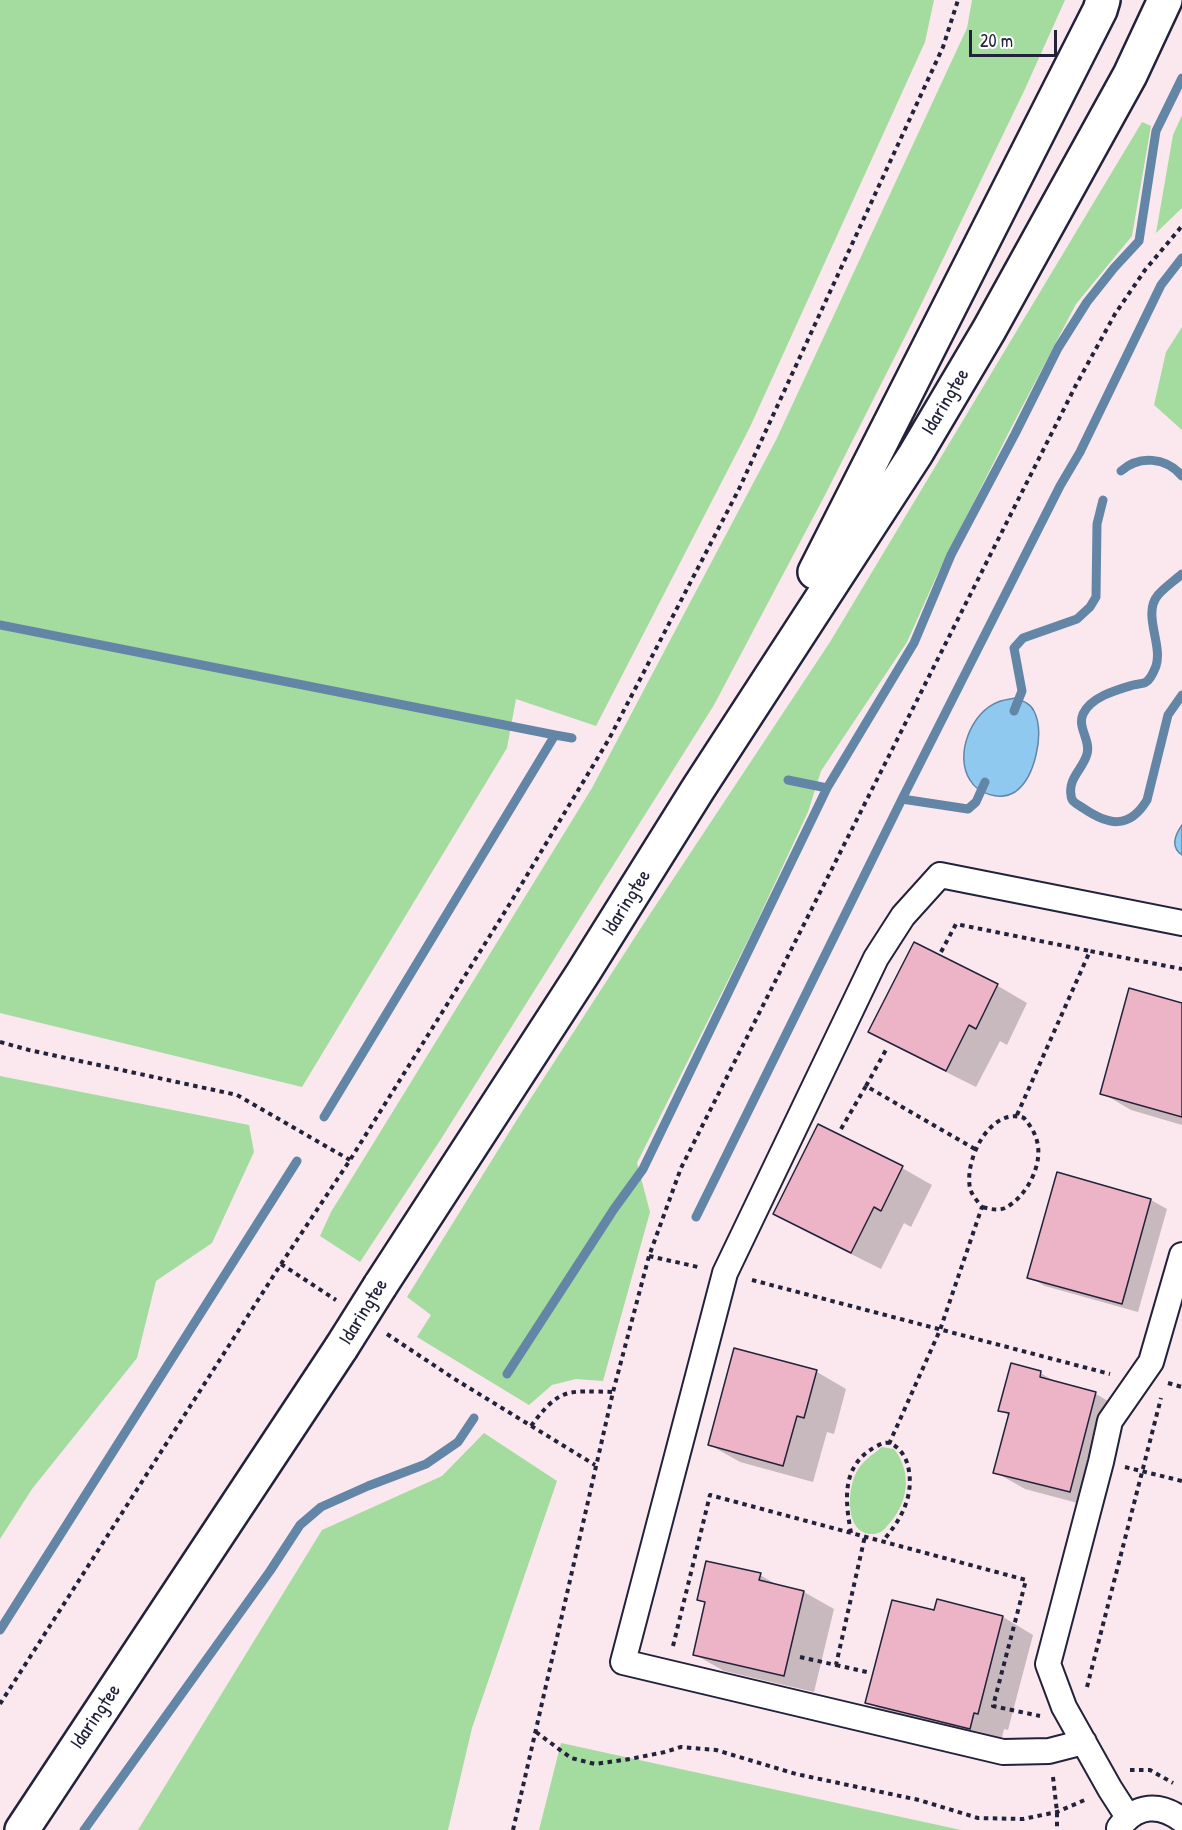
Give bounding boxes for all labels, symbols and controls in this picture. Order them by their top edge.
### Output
scale bar [972,18,1060,56]
text: 20 m [980,28,1013,53]
street label: Idaringtee [917,364,975,440]
street label: Idaringtee [597,866,657,940]
street label: Idaringtee [334,1275,394,1349]
street label: Idaringtee [66,1680,126,1754]

